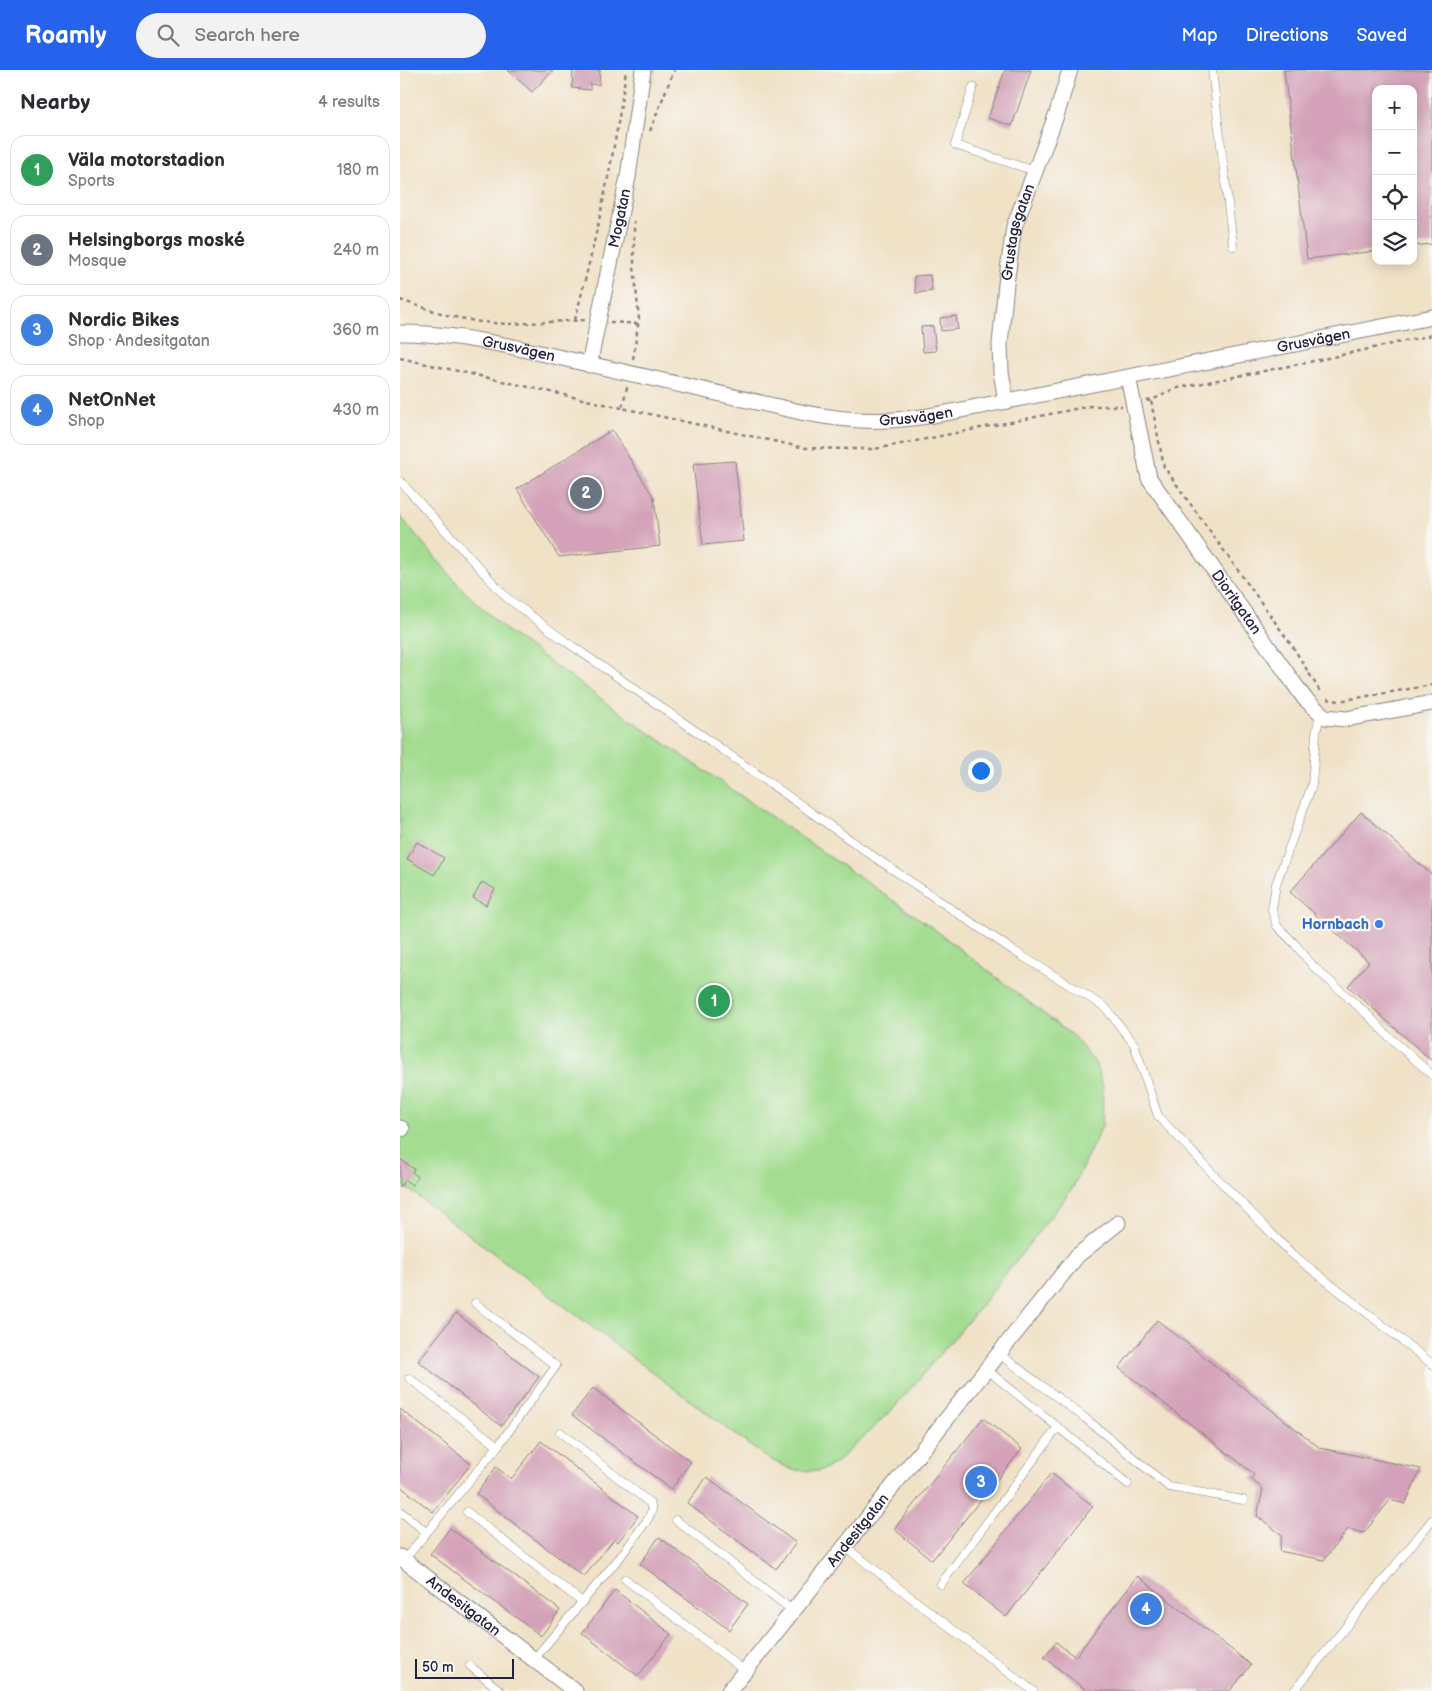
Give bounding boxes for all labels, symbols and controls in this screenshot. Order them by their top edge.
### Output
search box [136,13,486,58]
text: Roamly [25,21,106,50]
icon: search [154,21,182,49]
text: Search here [194,24,300,47]
text: Map [1182,25,1218,46]
text: Directions [1246,25,1328,46]
text: Saved [1356,25,1407,46]
map controls [1372,85,1417,265]
button: + [1372,85,1417,130]
text: Nearby [20,90,90,115]
text: 4 results [318,93,380,112]
button: − [1372,130,1417,175]
text: Väla motorstadion [68,149,225,172]
text: 1 [34,161,40,180]
text: 180 m [337,161,379,180]
text: Sports [68,172,115,191]
button: locate [1372,175,1417,220]
street label: Grustagsgatan [997,181,1039,282]
street label: Mogatan [604,187,635,249]
button: layers [1372,220,1417,265]
text: Helsingborgs moské [68,229,245,252]
text: 2 [32,241,42,260]
text: 240 m [333,241,379,260]
text: Mosque [68,252,127,271]
text: Nordic Bikes [68,309,179,332]
text: 3 [32,321,42,340]
text: 360 m [332,321,379,340]
street label: Grusvägen [1275,324,1352,357]
text: Shop · Andesitgatan [68,332,210,351]
street label: Grusvägen [481,332,557,366]
text: NetOnNet [68,389,156,412]
text: 4 [32,401,42,420]
text: 430 m [332,401,379,420]
street label: Grusvägen [879,402,954,430]
text: Shop [68,412,105,431]
pin: 2 [570,474,602,512]
street label: Dioritgatan [1207,566,1266,638]
your location [968,758,994,784]
place label: Hornbach [1302,915,1369,934]
marker: Hornbach [1373,918,1385,930]
pin: 1 [698,982,730,1020]
pin: 3 [965,1463,997,1501]
street label: Andesitgatan [823,1490,893,1571]
street label: Andesitgatan [423,1571,504,1640]
pin: 4 [1130,1590,1162,1628]
scale bar [415,1656,514,1679]
text: 50 m [422,1659,454,1676]

